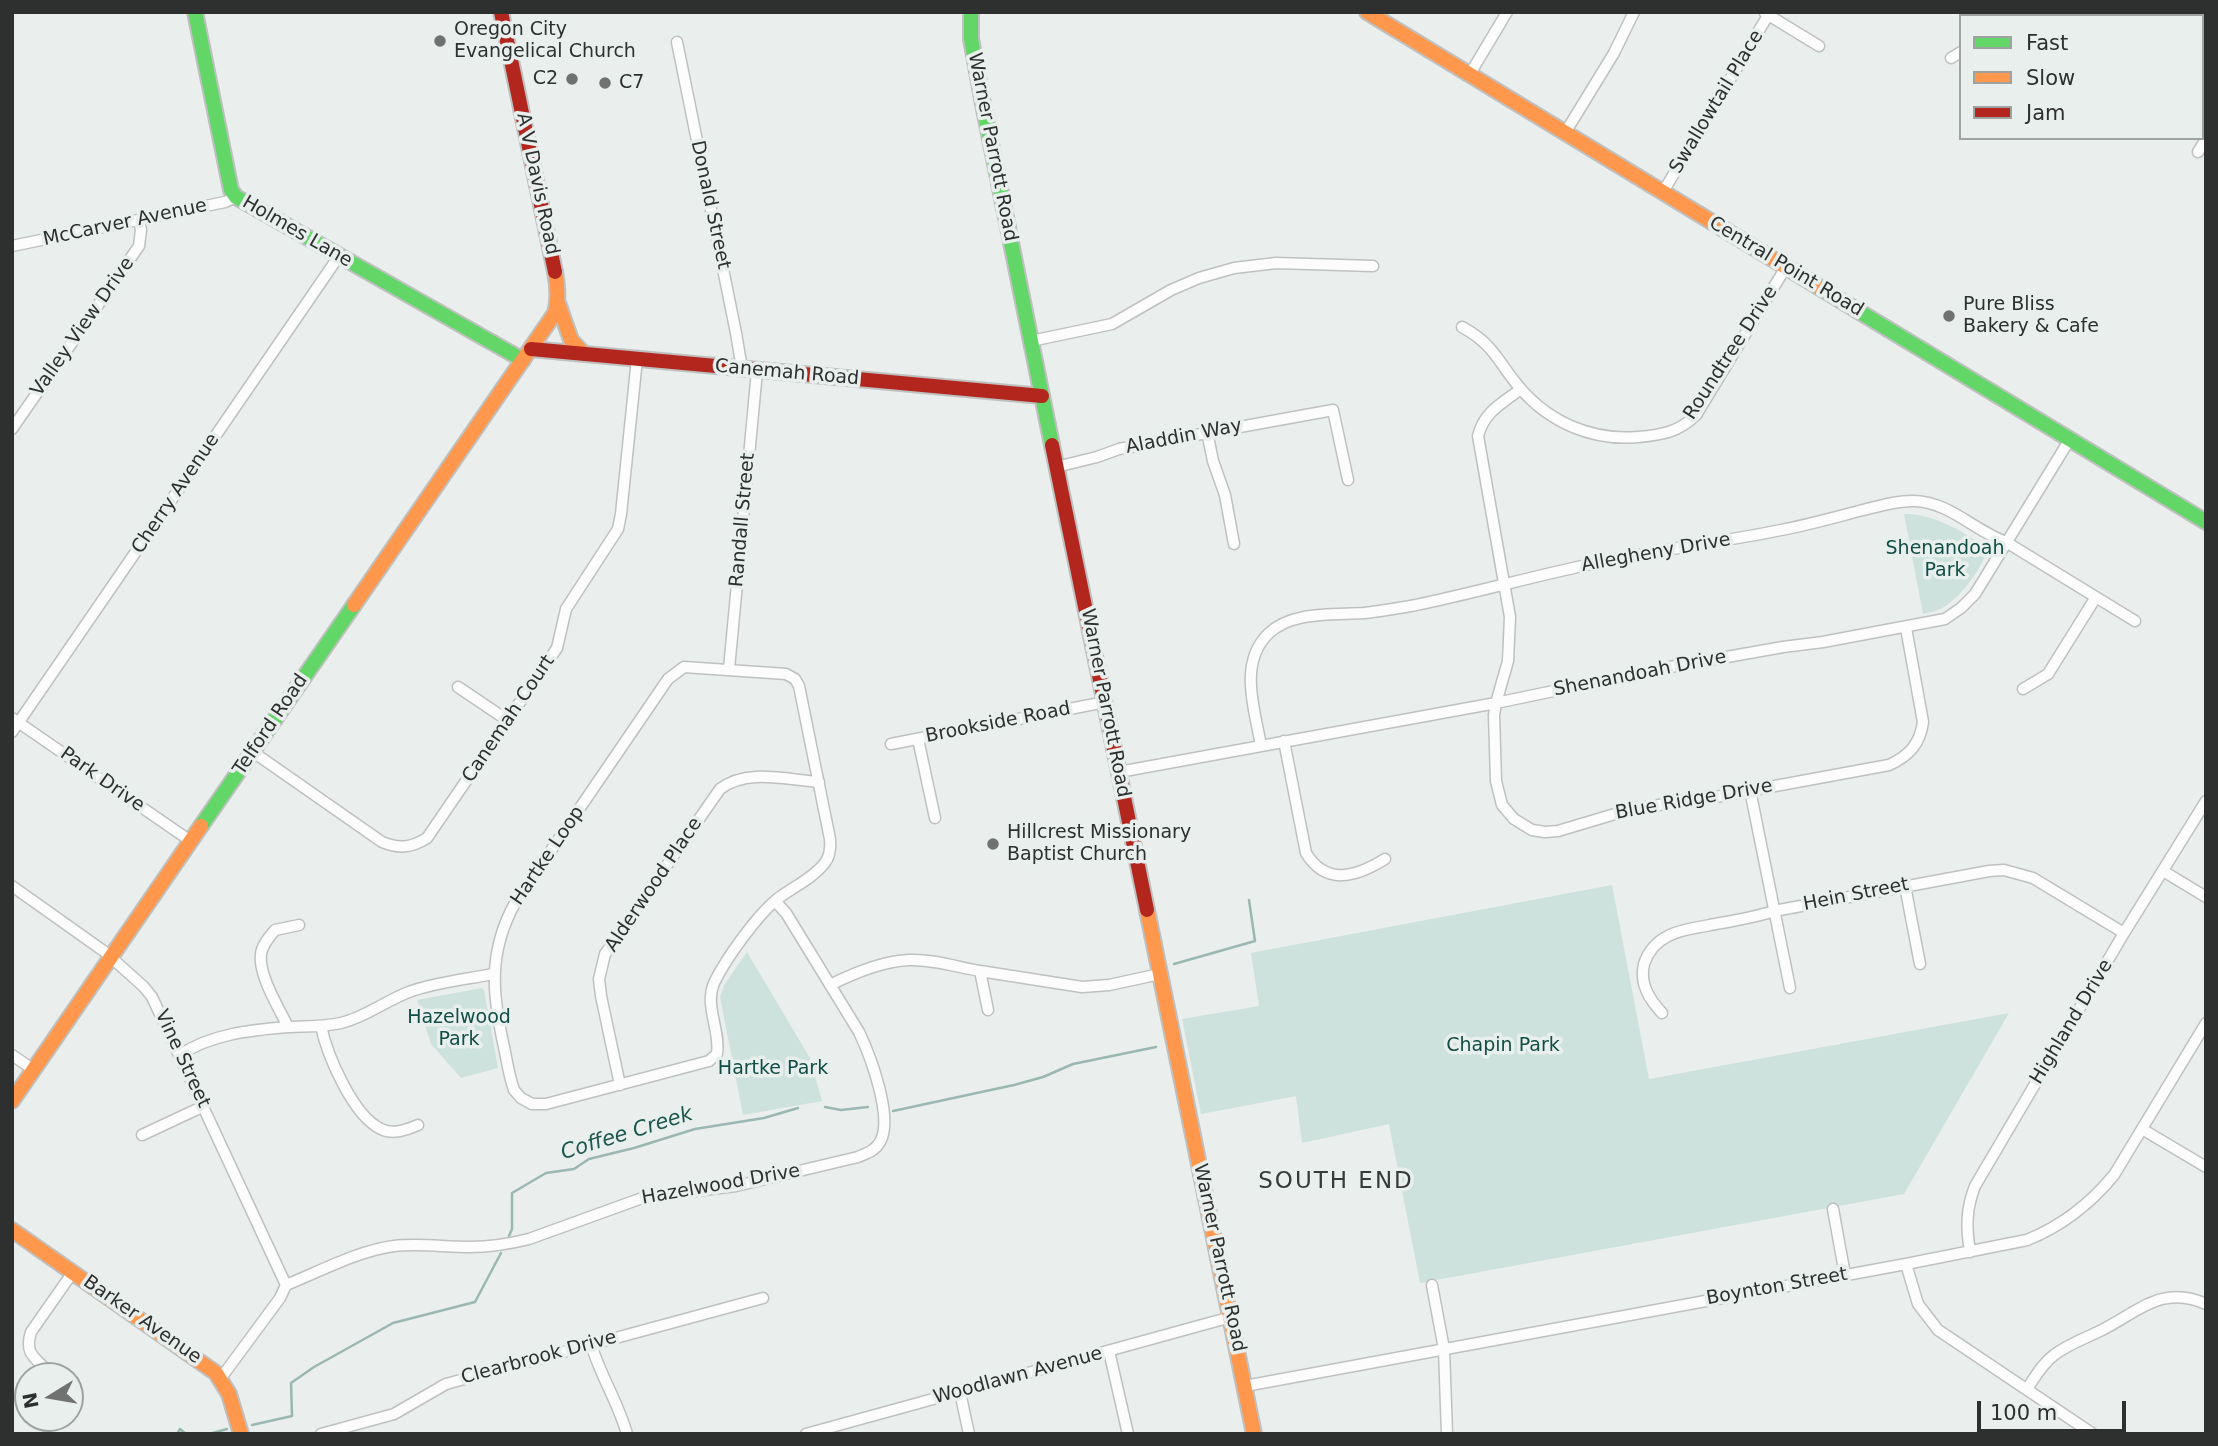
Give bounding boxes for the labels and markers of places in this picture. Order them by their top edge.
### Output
place label: Oregon City Evangelical Church [454,19,636,63]
marker: Oregon City Evangelical Church [432,33,448,49]
place label: C2 [533,68,558,90]
marker: C2 [564,71,580,87]
place label: C7 [619,72,644,94]
marker: C7 [597,75,613,91]
place label: Pure Bliss Bakery & Cafe [1963,294,2099,338]
marker: Pure Bliss Bakery & Cafe [1941,308,1957,324]
place label: Hillcrest Missionary Baptist Church [1007,822,1191,866]
marker: Hillcrest Missionary Baptist Church [985,836,1001,852]

